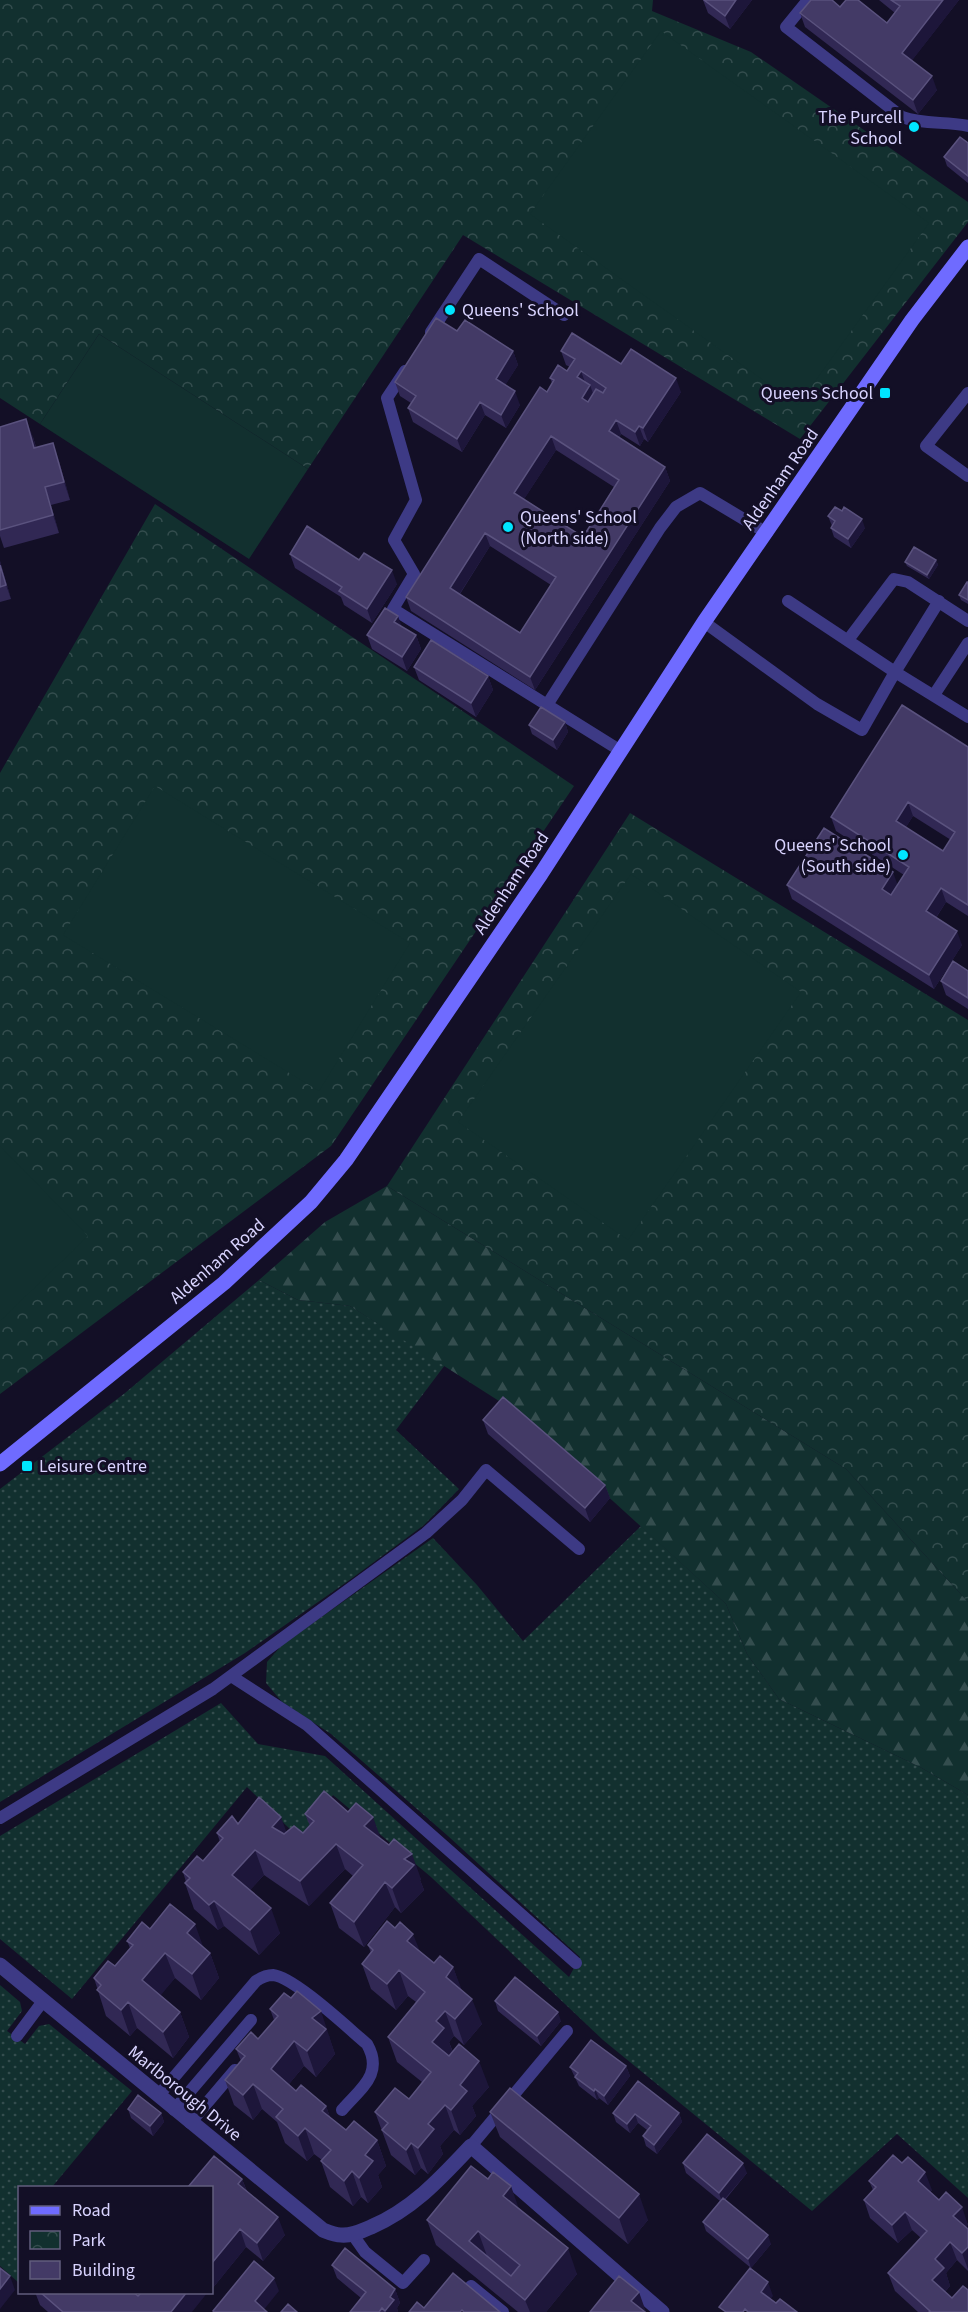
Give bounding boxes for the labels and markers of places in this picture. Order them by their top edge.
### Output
place label: The Purcell School [818,105,902,151]
marker: The Purcell School [907,120,921,134]
place label: Queens' School [462,298,579,323]
marker: Queens' School [443,303,457,317]
place label: Queens School [761,381,873,406]
marker: Queens School [878,386,892,400]
place label: Queens' School (North side) [520,505,637,551]
marker: Queens' School (North side) [501,520,515,534]
place label: Queens' School (South side) [774,833,891,879]
marker: Queens' School (South side) [896,848,910,862]
place label: Leisure Centre [39,1454,147,1479]
marker: Leisure Centre [20,1459,34,1473]

